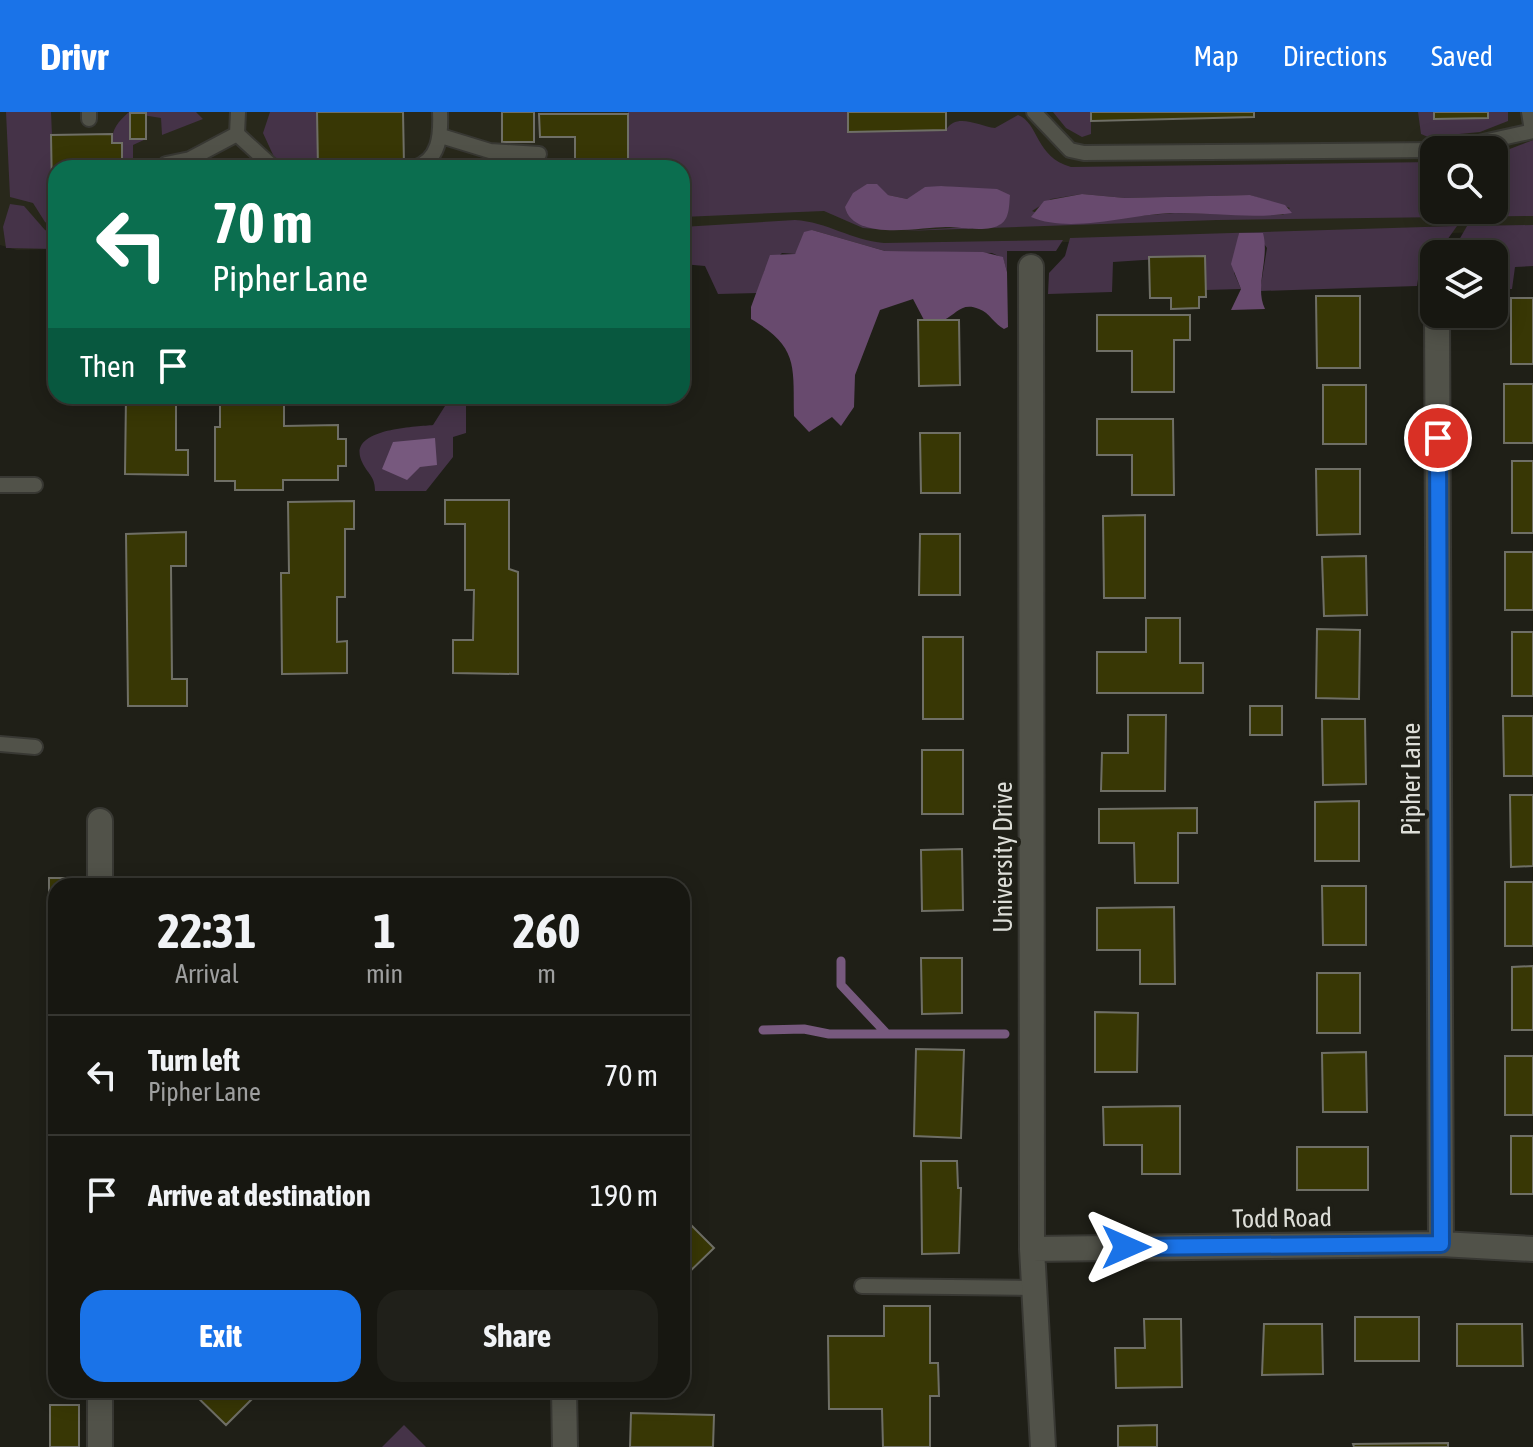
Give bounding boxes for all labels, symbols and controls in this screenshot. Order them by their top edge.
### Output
text: Drivr [40,35,108,78]
text: Map [1194,40,1239,72]
text: Directions [1283,40,1387,72]
text: Saved [1431,40,1493,72]
map controls [1420,136,1508,328]
button: search [1420,136,1508,224]
text: 70 m [212,191,313,255]
icon: left [80,192,184,296]
button: layers [1420,240,1508,328]
text: Pipher Lane [212,257,368,299]
icon: arrive [151,344,195,388]
text: Then [80,349,135,383]
pin [1404,404,1472,472]
icon: arrive [1416,416,1460,460]
street label: Pipher Lane [1396,723,1426,835]
street label: University Drive [988,781,1018,933]
text: 22:31 [158,903,256,958]
text: 1 [373,903,396,958]
text: 260 [513,903,580,958]
text: Arrival [175,959,239,989]
text: min [366,959,403,989]
text: m [537,959,556,989]
text: Turn left [148,1043,240,1077]
icon: left [80,1053,124,1097]
text: 70 m [604,1058,658,1092]
text: Pipher Lane [148,1077,261,1107]
icon: arrive [80,1173,124,1217]
text: Arrive at destination [148,1178,370,1212]
text: 190 m [590,1178,658,1212]
street label: Todd Road [1232,1202,1332,1234]
position arrow [1084,1205,1168,1289]
button: Exit [80,1290,361,1382]
button: Share [377,1290,658,1382]

